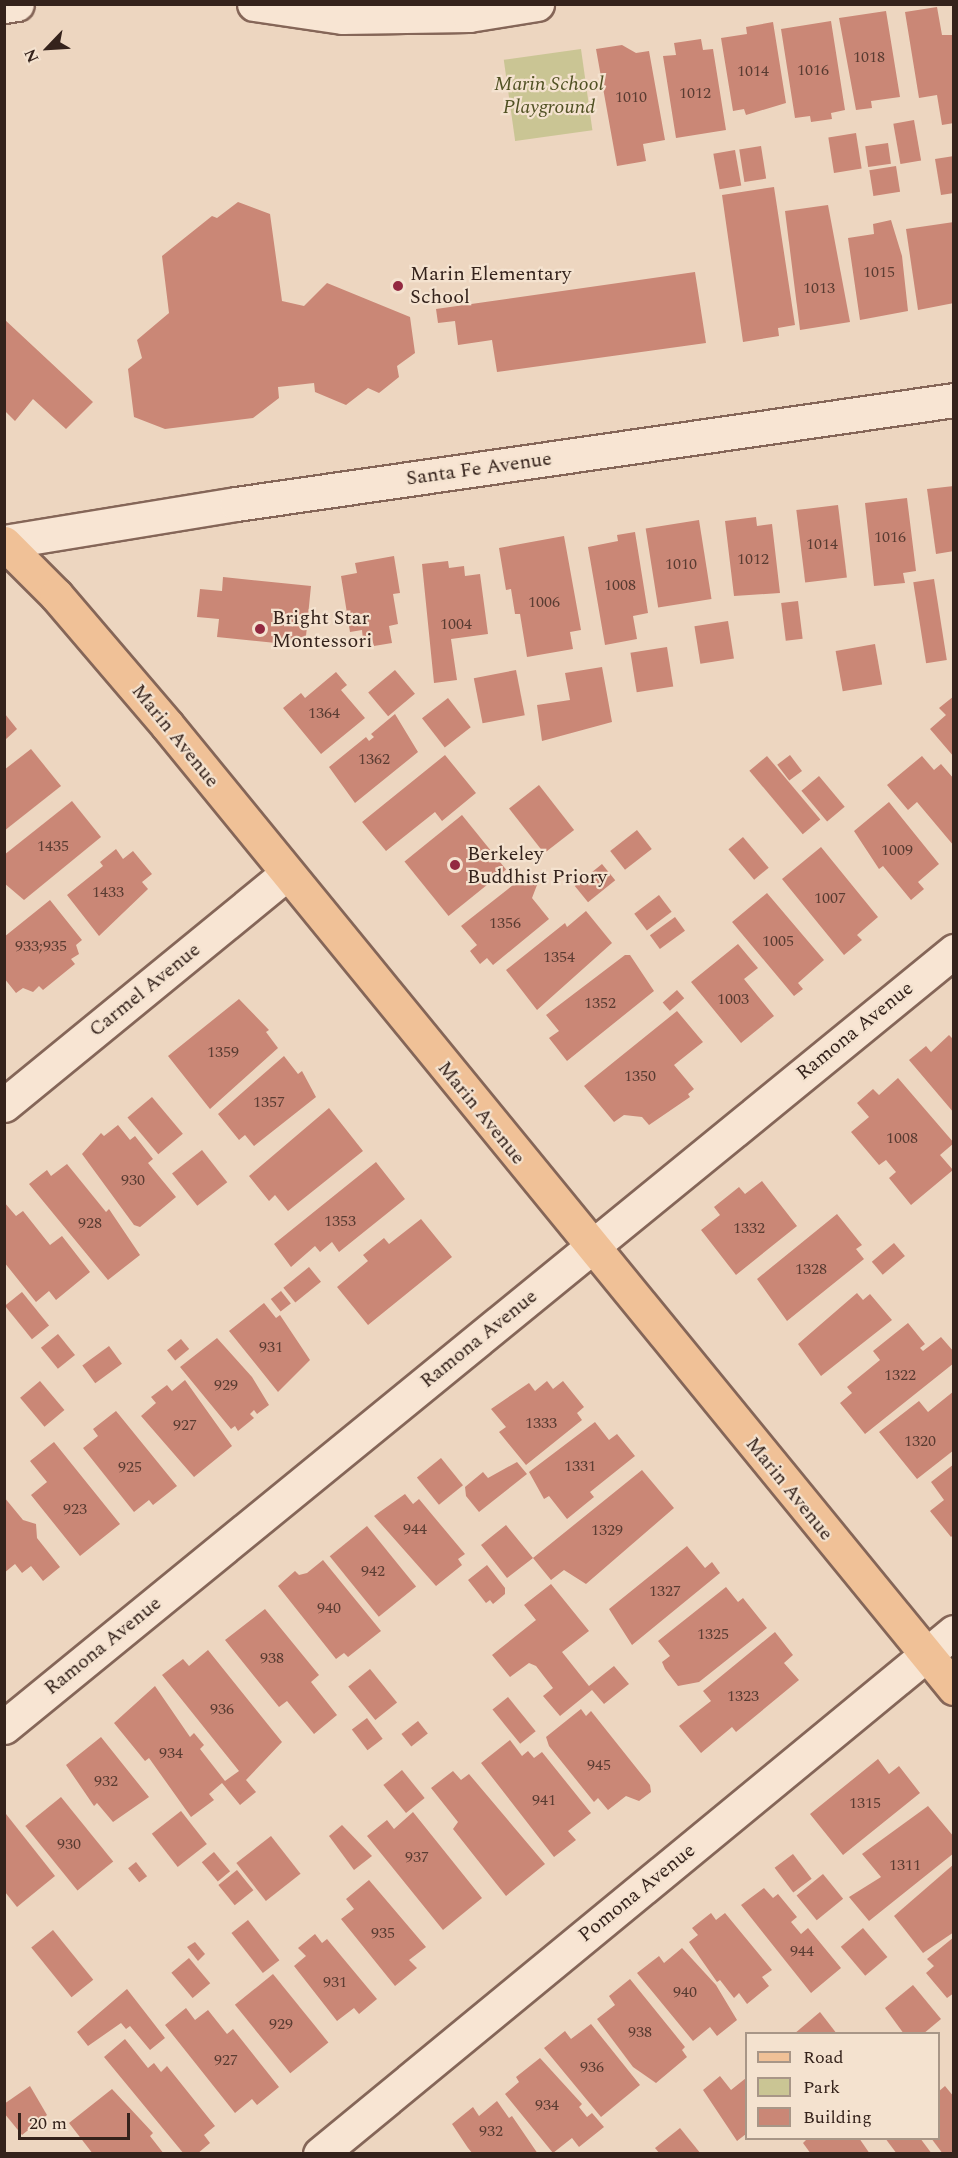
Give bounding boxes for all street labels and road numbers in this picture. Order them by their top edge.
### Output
street label: Santa Fe Avenue [405,447,553,491]
street label: Marin Avenue [126,680,224,792]
street label: Carmel Avenue [85,938,205,1042]
street label: Ramona Avenue [792,977,918,1085]
street label: Marin Avenue [432,1057,530,1169]
street label: Ramona Avenue [416,1285,542,1393]
street label: Marin Avenue [740,1433,838,1545]
street label: Ramona Avenue [40,1592,166,1700]
street label: Pomona Avenue [574,1839,700,1947]

